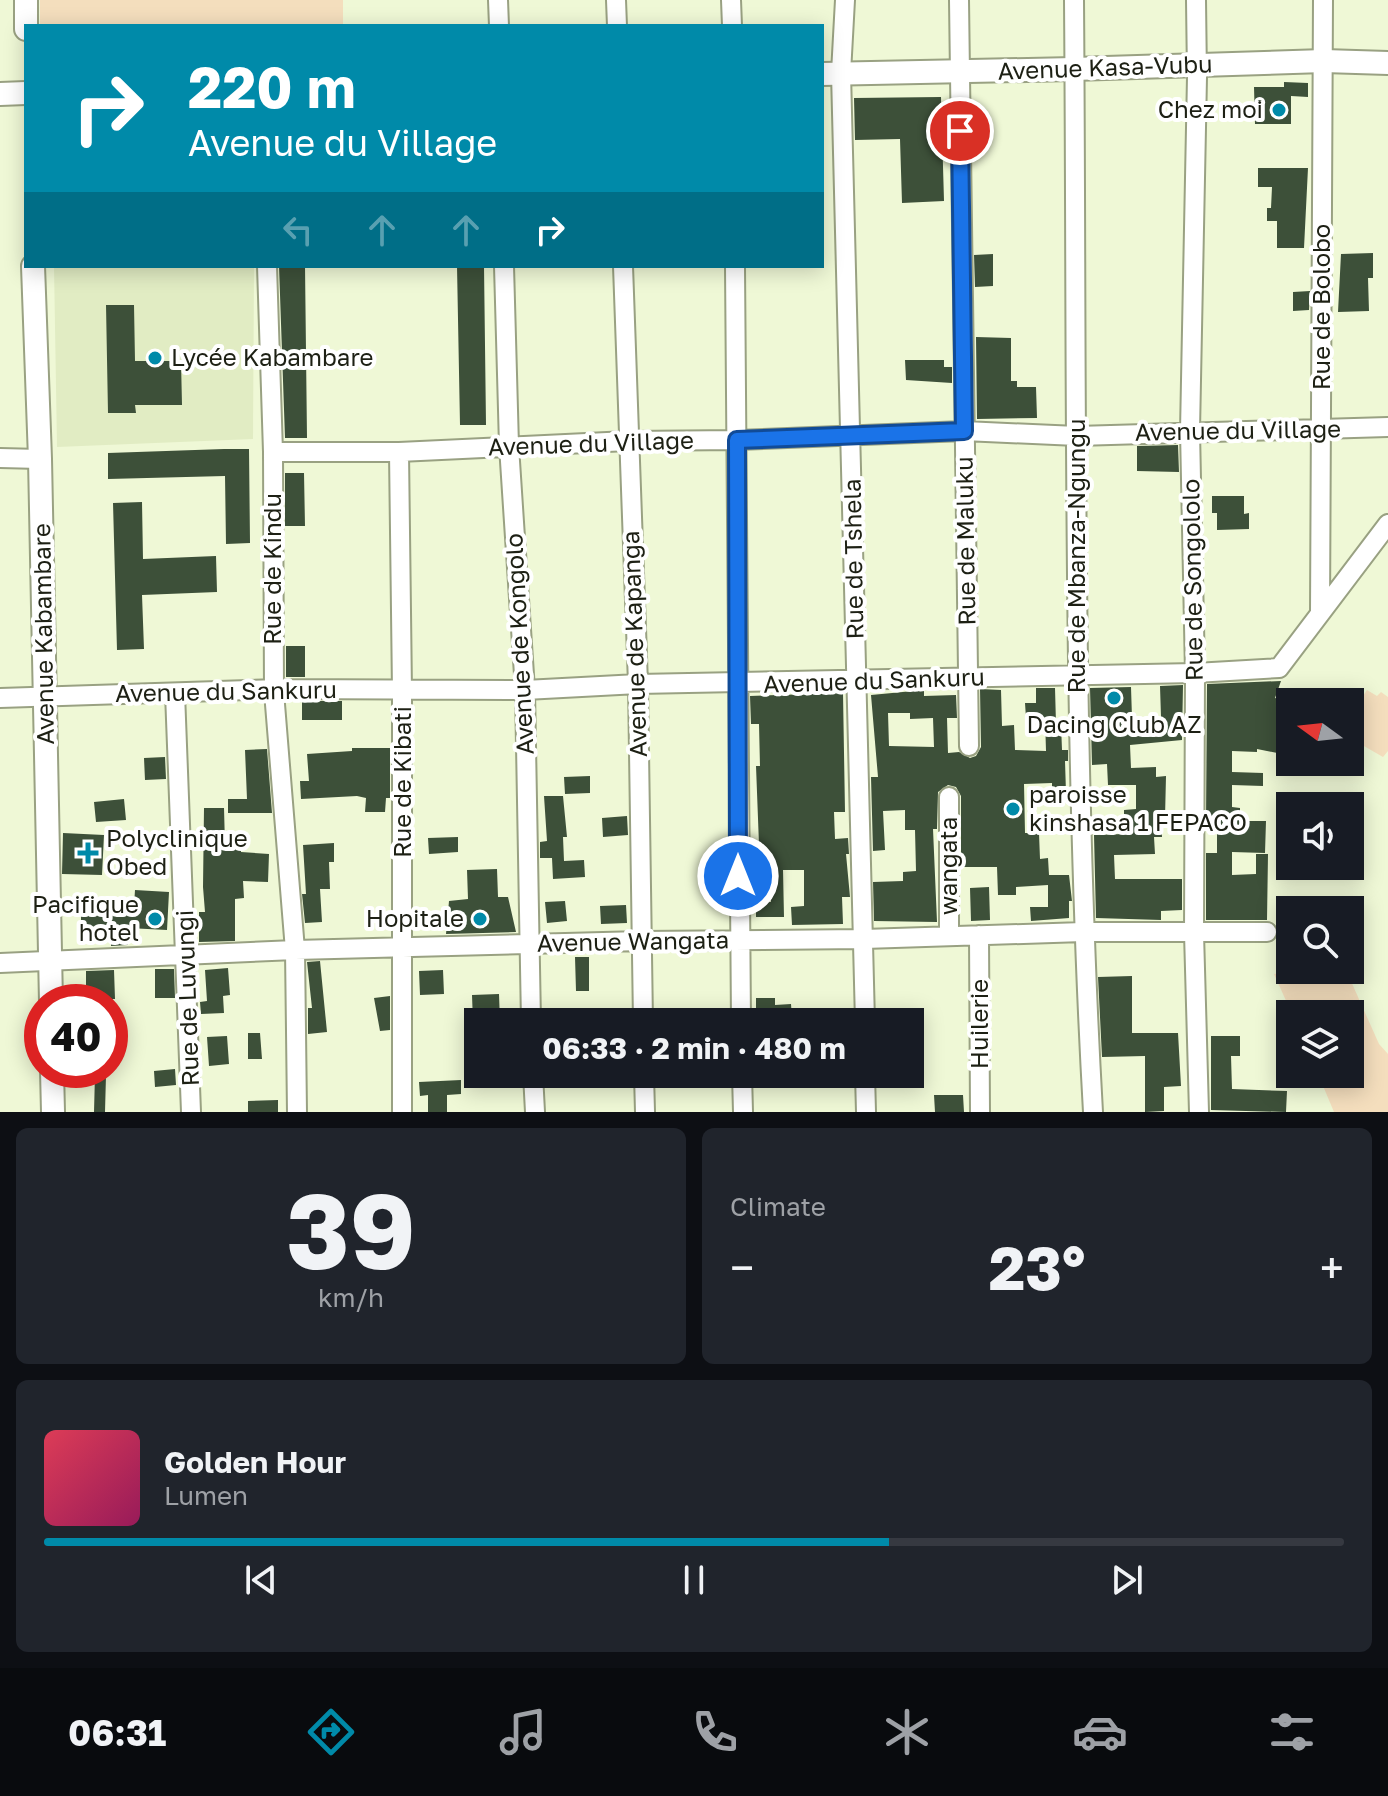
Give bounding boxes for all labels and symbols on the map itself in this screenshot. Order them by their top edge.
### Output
street label: Avenue Kasa-Vubu [997,48,1213,85]
place label: Chez moi [1158,94,1263,123]
pin [926,97,994,165]
marker: Chez moi [1270,101,1288,119]
street label: Rue de Bolobo [1306,224,1335,390]
place label: Lycée Kabambare [171,342,373,371]
marker: Lycée Kabambare [146,349,164,367]
street label: Avenue du Village [1135,413,1341,446]
street label: Rue de Mbanza-Ngungu [1061,418,1090,694]
street label: Avenue du Village [487,424,694,461]
street label: Rue de Maluku [949,456,980,626]
street label: Rue de Tshela [837,478,868,640]
street label: Rue de Songololo [1175,479,1208,681]
street label: Rue de Kindu [257,493,286,645]
street label: Avenue Kabambare [26,523,59,745]
street label: Avenue de Kapanga [615,530,652,758]
street label: Avenue de Kongolo [498,533,539,756]
street label: Avenue du Sankuru [763,661,985,698]
street label: Avenue du Sankuru [115,674,337,707]
north arrow [1276,688,1364,776]
marker: Dacing Club AZ [1105,689,1123,707]
street label: Rue de Kibati [387,706,416,858]
place label: Dacing Club AZ [1026,709,1202,738]
place label: paroisse kinshasa 1 FEPACO [1029,779,1247,836]
marker: paroisse kinshasa 1 FEPACO [1004,800,1022,818]
street label: wangata [933,817,962,915]
place label: Polyclinique Obed [106,823,248,880]
position arrow [696,834,780,918]
marker: Polyclinique Obed [77,842,99,864]
place label: Pacifique hotel [32,889,139,946]
place label: Hopitale [366,903,464,932]
street label: Rue de Luvungi [169,909,204,1087]
marker: Pacifique hotel [146,910,164,928]
marker: Hopitale [471,910,489,928]
street label: Avenue Wangata [537,924,729,957]
street label: Huilerie [964,979,993,1069]
speed limit sign: 40 [24,984,128,1088]

